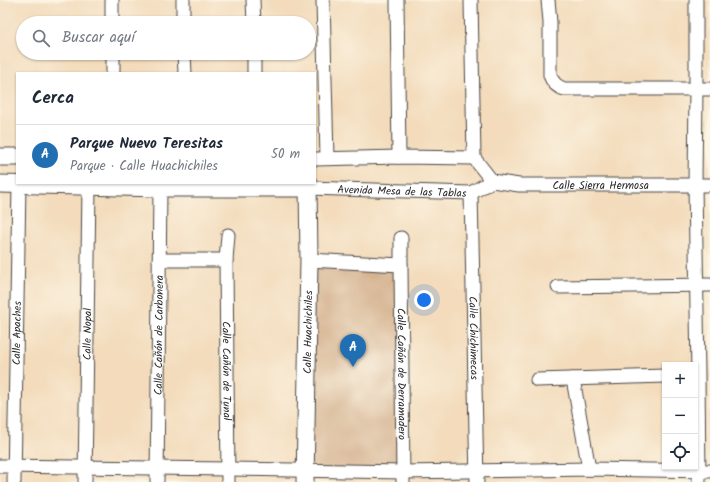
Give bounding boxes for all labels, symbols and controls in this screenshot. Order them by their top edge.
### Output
search box [16,16,316,60]
text: Buscar aquí [62,26,135,50]
icon: search [30,27,52,49]
text: Cerca [32,85,74,112]
text: Parque Nuevo Teresitas [70,132,223,156]
text: A [41,144,49,165]
text: 50 m [271,144,300,165]
text: Parque · Calle Huachichiles [70,156,218,177]
street label: Calle Sierra Hermosa [552,177,649,195]
street label: Avenida Mesa de las Tablas [337,181,467,203]
street label: Calle Cañón de Carbonera [150,275,169,395]
street label: Calle Huachichiles [299,290,318,374]
your location [414,290,434,310]
street label: Calle Chichimecas [463,296,483,380]
street label: Calle Apaches [8,301,27,365]
street label: Calle Nopal [79,308,97,360]
street label: Calle Cañón de Derramadero [391,308,411,440]
street label: Calle Cañón de Tunal [217,321,235,421]
pin: A [340,334,366,367]
map controls [662,362,698,470]
button: + [662,362,698,398]
button: − [662,398,698,434]
button: locate [662,434,698,470]

